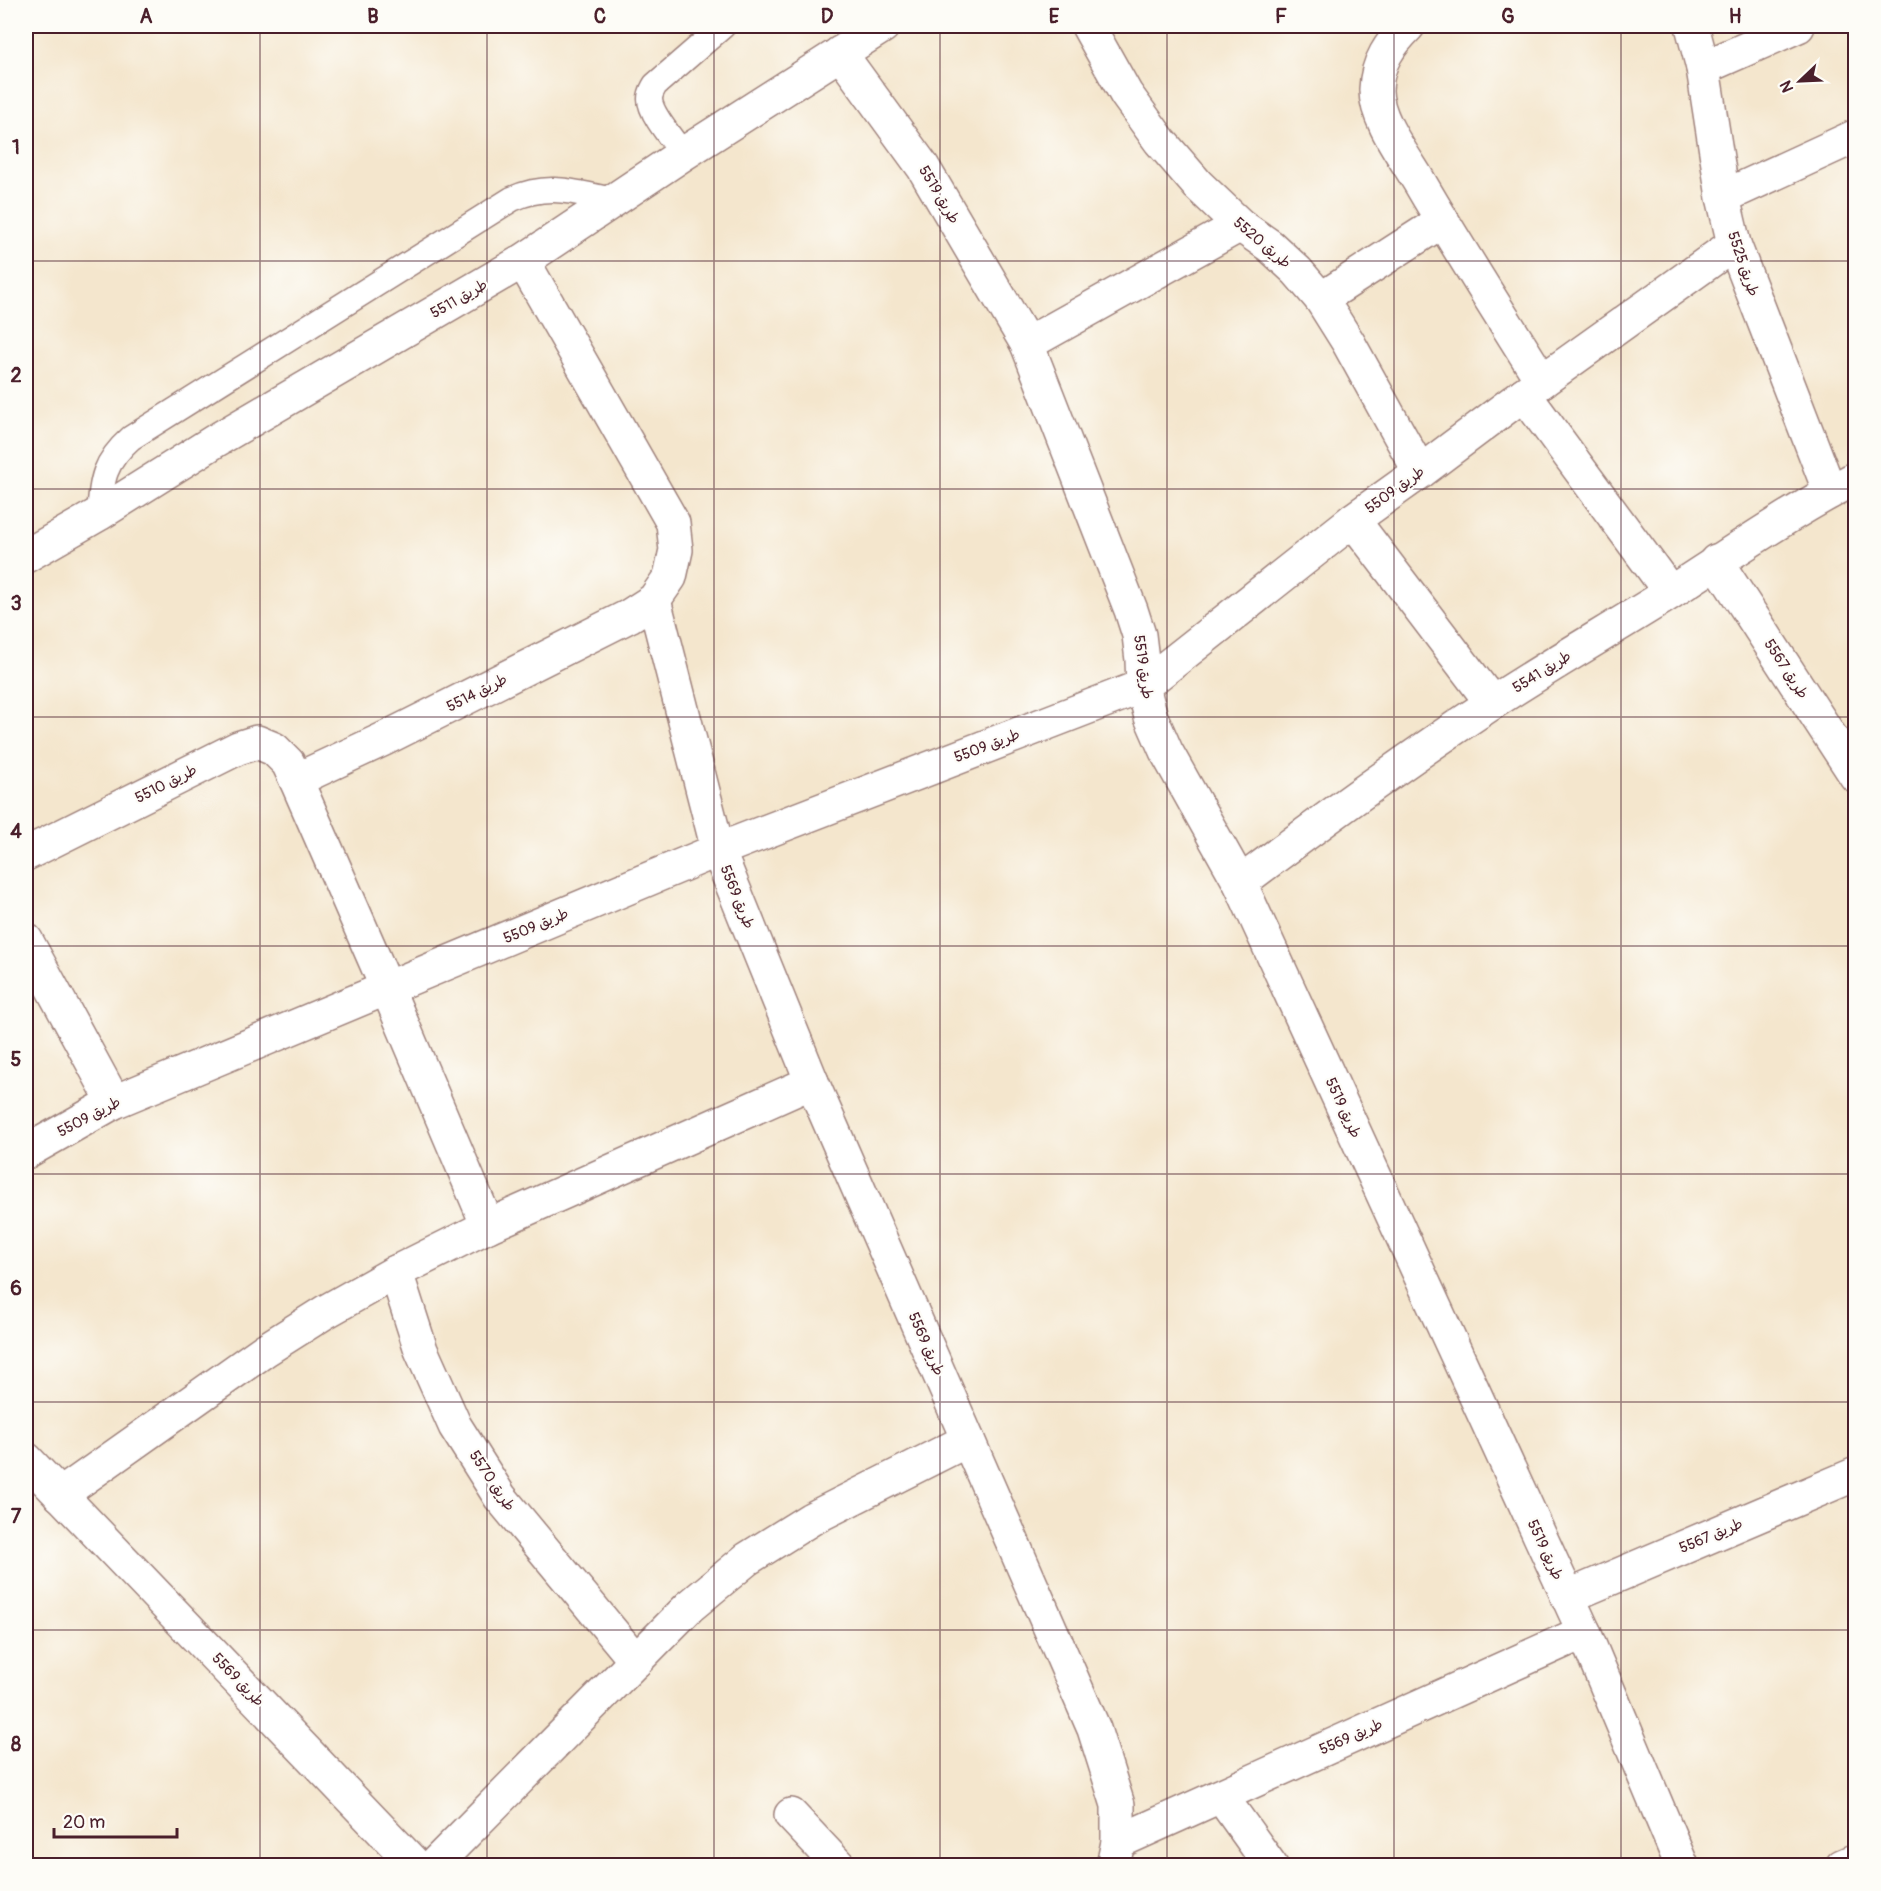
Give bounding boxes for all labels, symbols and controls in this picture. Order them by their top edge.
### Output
text: A [140,4,153,29]
text: B [367,4,379,29]
text: C [594,4,606,29]
text: D [821,4,834,29]
text: E [1049,4,1060,29]
text: F [1275,4,1287,29]
text: G [1501,4,1515,29]
text: H [1729,4,1742,29]
north arrow [1770,51,1830,111]
text: N [1776,77,1798,95]
text: 1 [12,135,20,160]
street label: طريق 5519 [914,162,964,228]
street label: طريق 5520 [1229,213,1295,273]
street label: طريق 5525 [1723,229,1763,299]
street label: طريق 5511 [427,275,491,323]
text: 2 [10,363,22,388]
street label: طريق 5509 [1362,462,1428,518]
text: 3 [10,591,22,616]
street label: طريق 5519 [1129,634,1157,700]
street label: طريق 5567 [1760,636,1812,702]
street label: طريق 5541 [1509,647,1575,697]
street label: طريق 5514 [443,670,511,716]
street label: طريق 5509 [951,725,1023,767]
street label: طريق 5510 [132,760,200,808]
text: 4 [10,819,22,844]
street label: طريق 5569 [716,862,758,932]
street label: طريق 5509 [501,904,571,948]
text: 5 [11,1047,22,1072]
street label: طريق 5519 [1321,1075,1365,1141]
street label: طريق 5509 [54,1092,124,1142]
text: 6 [10,1276,22,1301]
street label: طريق 5569 [904,1309,948,1379]
street label: طريق 5570 [465,1447,519,1515]
text: 7 [11,1504,22,1529]
street label: طريق 5567 [1676,1514,1746,1558]
street label: طريق 5519 [1523,1517,1567,1583]
street label: طريق 5569 [208,1649,268,1711]
street label: طريق 5569 [1316,1715,1386,1759]
text: 8 [11,1732,21,1757]
scale bar [54,1801,177,1839]
text: 20 m [63,1811,105,1834]

